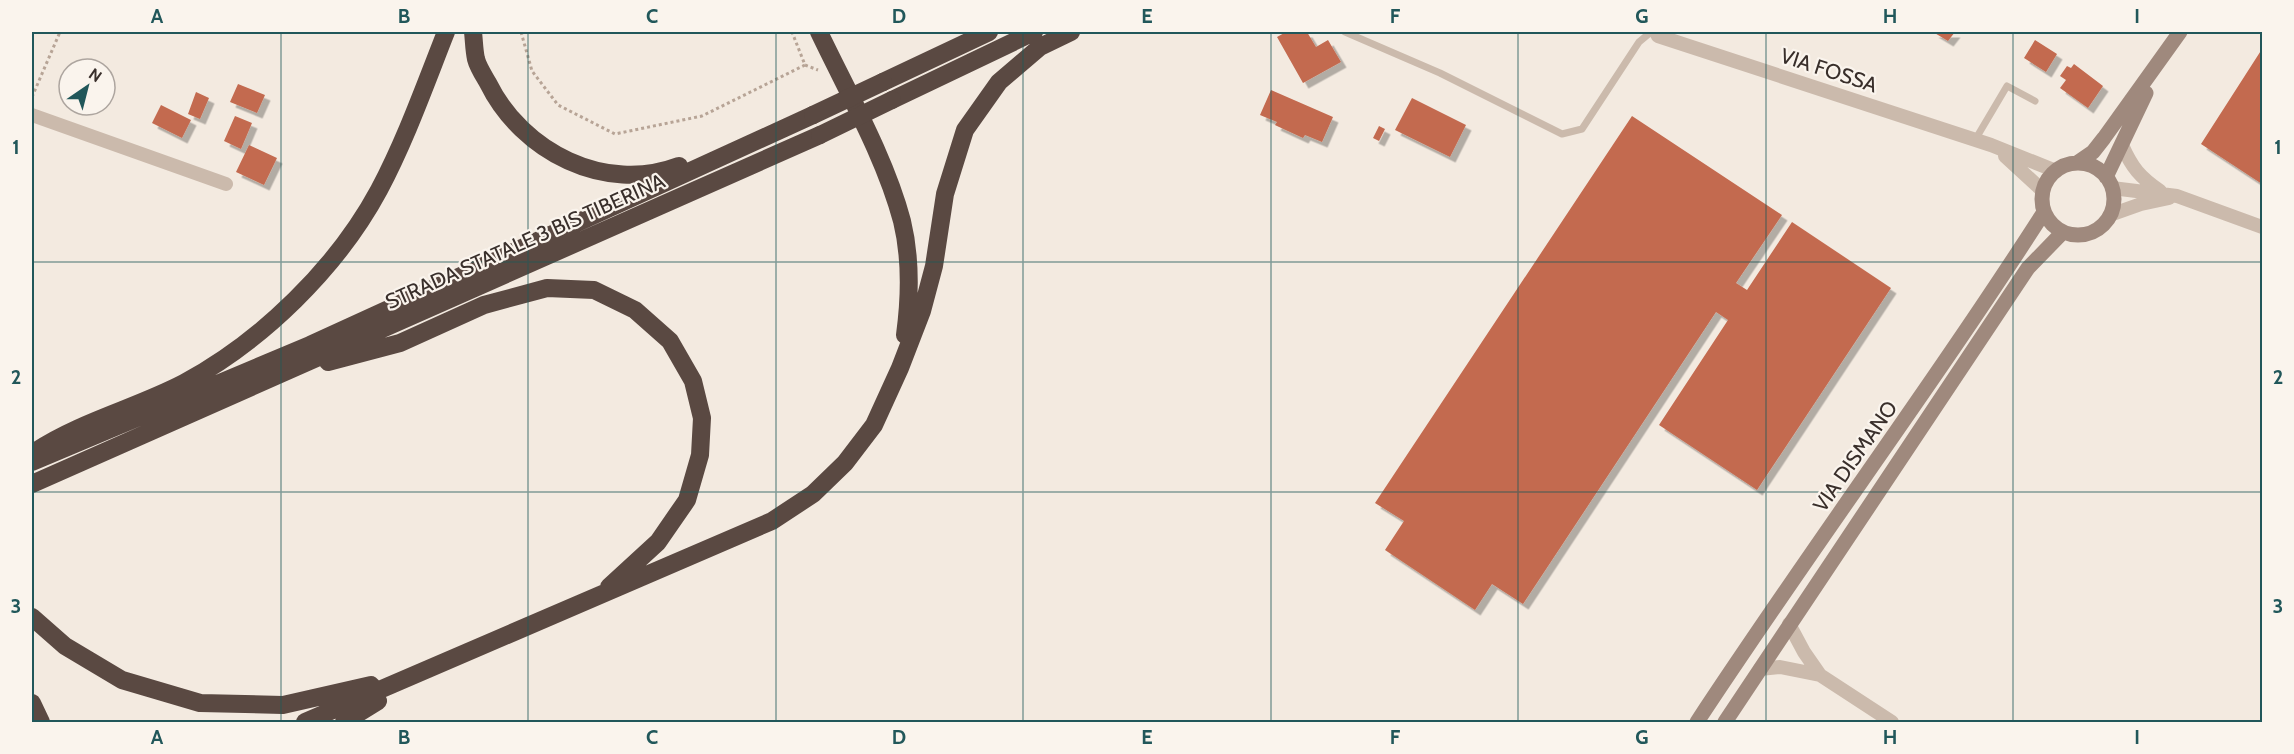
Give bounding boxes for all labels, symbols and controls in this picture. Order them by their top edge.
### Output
text: A [151,4,164,28]
text: B [398,4,410,28]
text: C [646,4,658,28]
text: D [892,4,906,28]
text: E [1141,4,1153,28]
text: F [1390,4,1401,28]
text: G [1635,4,1649,28]
text: H [1883,4,1897,28]
text: I [2134,4,2140,28]
street label: VIA FOSSA [1777,43,1881,97]
north arrow [57,57,117,117]
text: N [85,64,105,86]
text: 1 [12,135,20,159]
text: 1 [2274,135,2282,159]
street label: STRADA STATALE 3 BIS TIBERINA [381,168,669,314]
text: 2 [11,365,21,389]
text: 2 [2273,365,2283,389]
street label: VIA DISMANO [1808,396,1902,516]
text: 3 [11,594,21,618]
text: 3 [2273,594,2283,618]
text: A [151,725,164,749]
text: B [398,725,410,749]
text: C [646,725,658,749]
text: D [892,725,906,749]
text: E [1141,725,1153,749]
text: F [1390,725,1401,749]
text: G [1635,725,1649,749]
text: H [1883,725,1897,749]
text: I [2134,725,2140,749]

